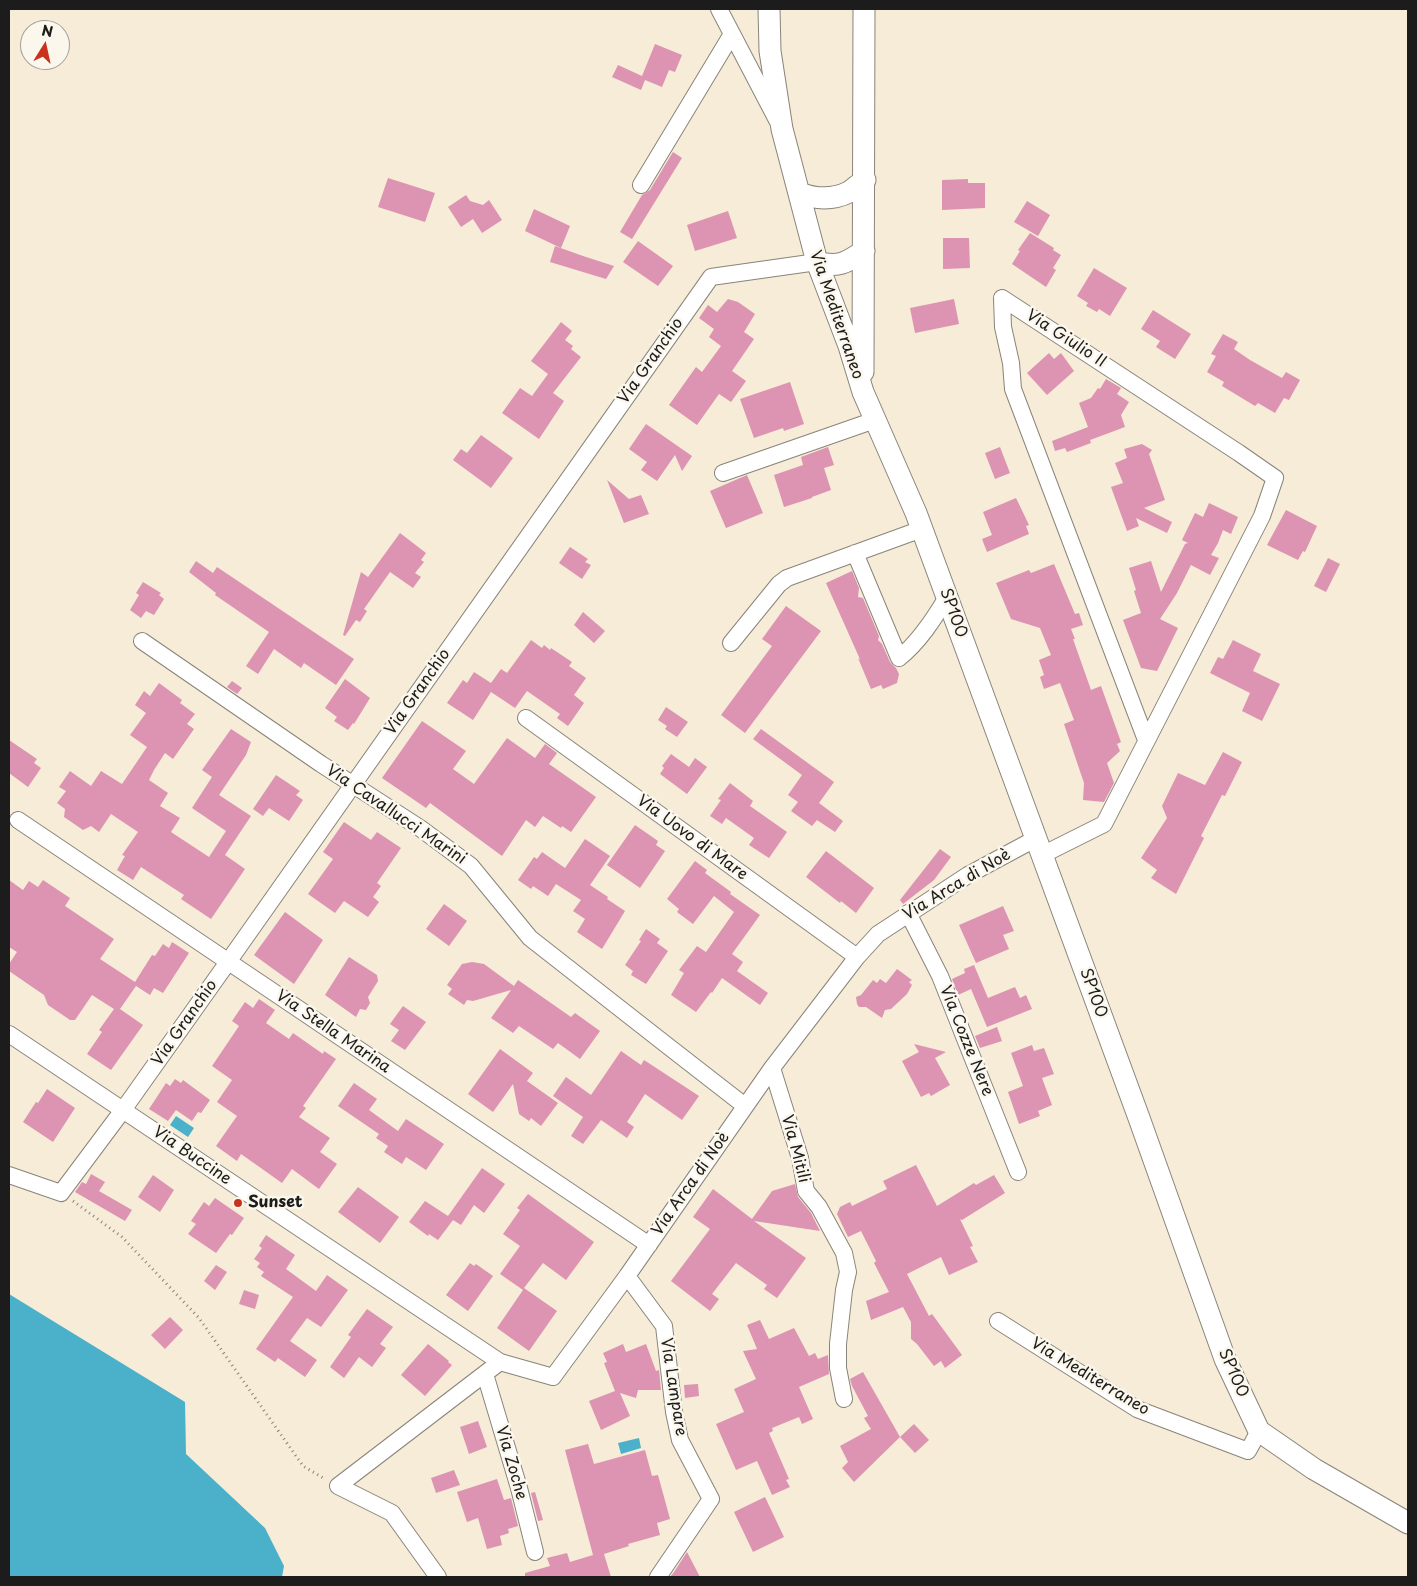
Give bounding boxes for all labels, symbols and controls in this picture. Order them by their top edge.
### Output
text: N [40,19,55,42]
north arrow [20,20,70,70]
street label: Via Mediterraneo [805,248,867,382]
street label: Via Giulio II [1022,306,1110,372]
street label: Via Granchio [614,314,688,408]
street label: SP100 [935,586,971,640]
street label: Via Granchio [381,645,455,739]
street label: Via Cavallucci Marini [322,761,470,869]
street label: Via Uovo di Mare [633,791,751,885]
street label: Via Arca di Noè [900,845,1014,925]
street label: SP100 [1075,966,1111,1020]
street label: Via Granchio [148,976,222,1070]
street label: Via Cozze Nere [935,983,997,1099]
street label: Via Stella Marina [272,987,394,1077]
street label: Via Mitili [777,1113,813,1185]
street label: Via Buccine [149,1123,235,1189]
street label: Via Arca di Noè [648,1129,734,1239]
place label: Sunset [248,1193,303,1213]
marker: Sunset [232,1197,244,1209]
street label: Via Mediterraneo [1027,1334,1153,1420]
street label: Via Lampare [656,1337,690,1437]
street label: SP100 [1214,1346,1252,1400]
street label: Via Zoche [491,1424,531,1502]

